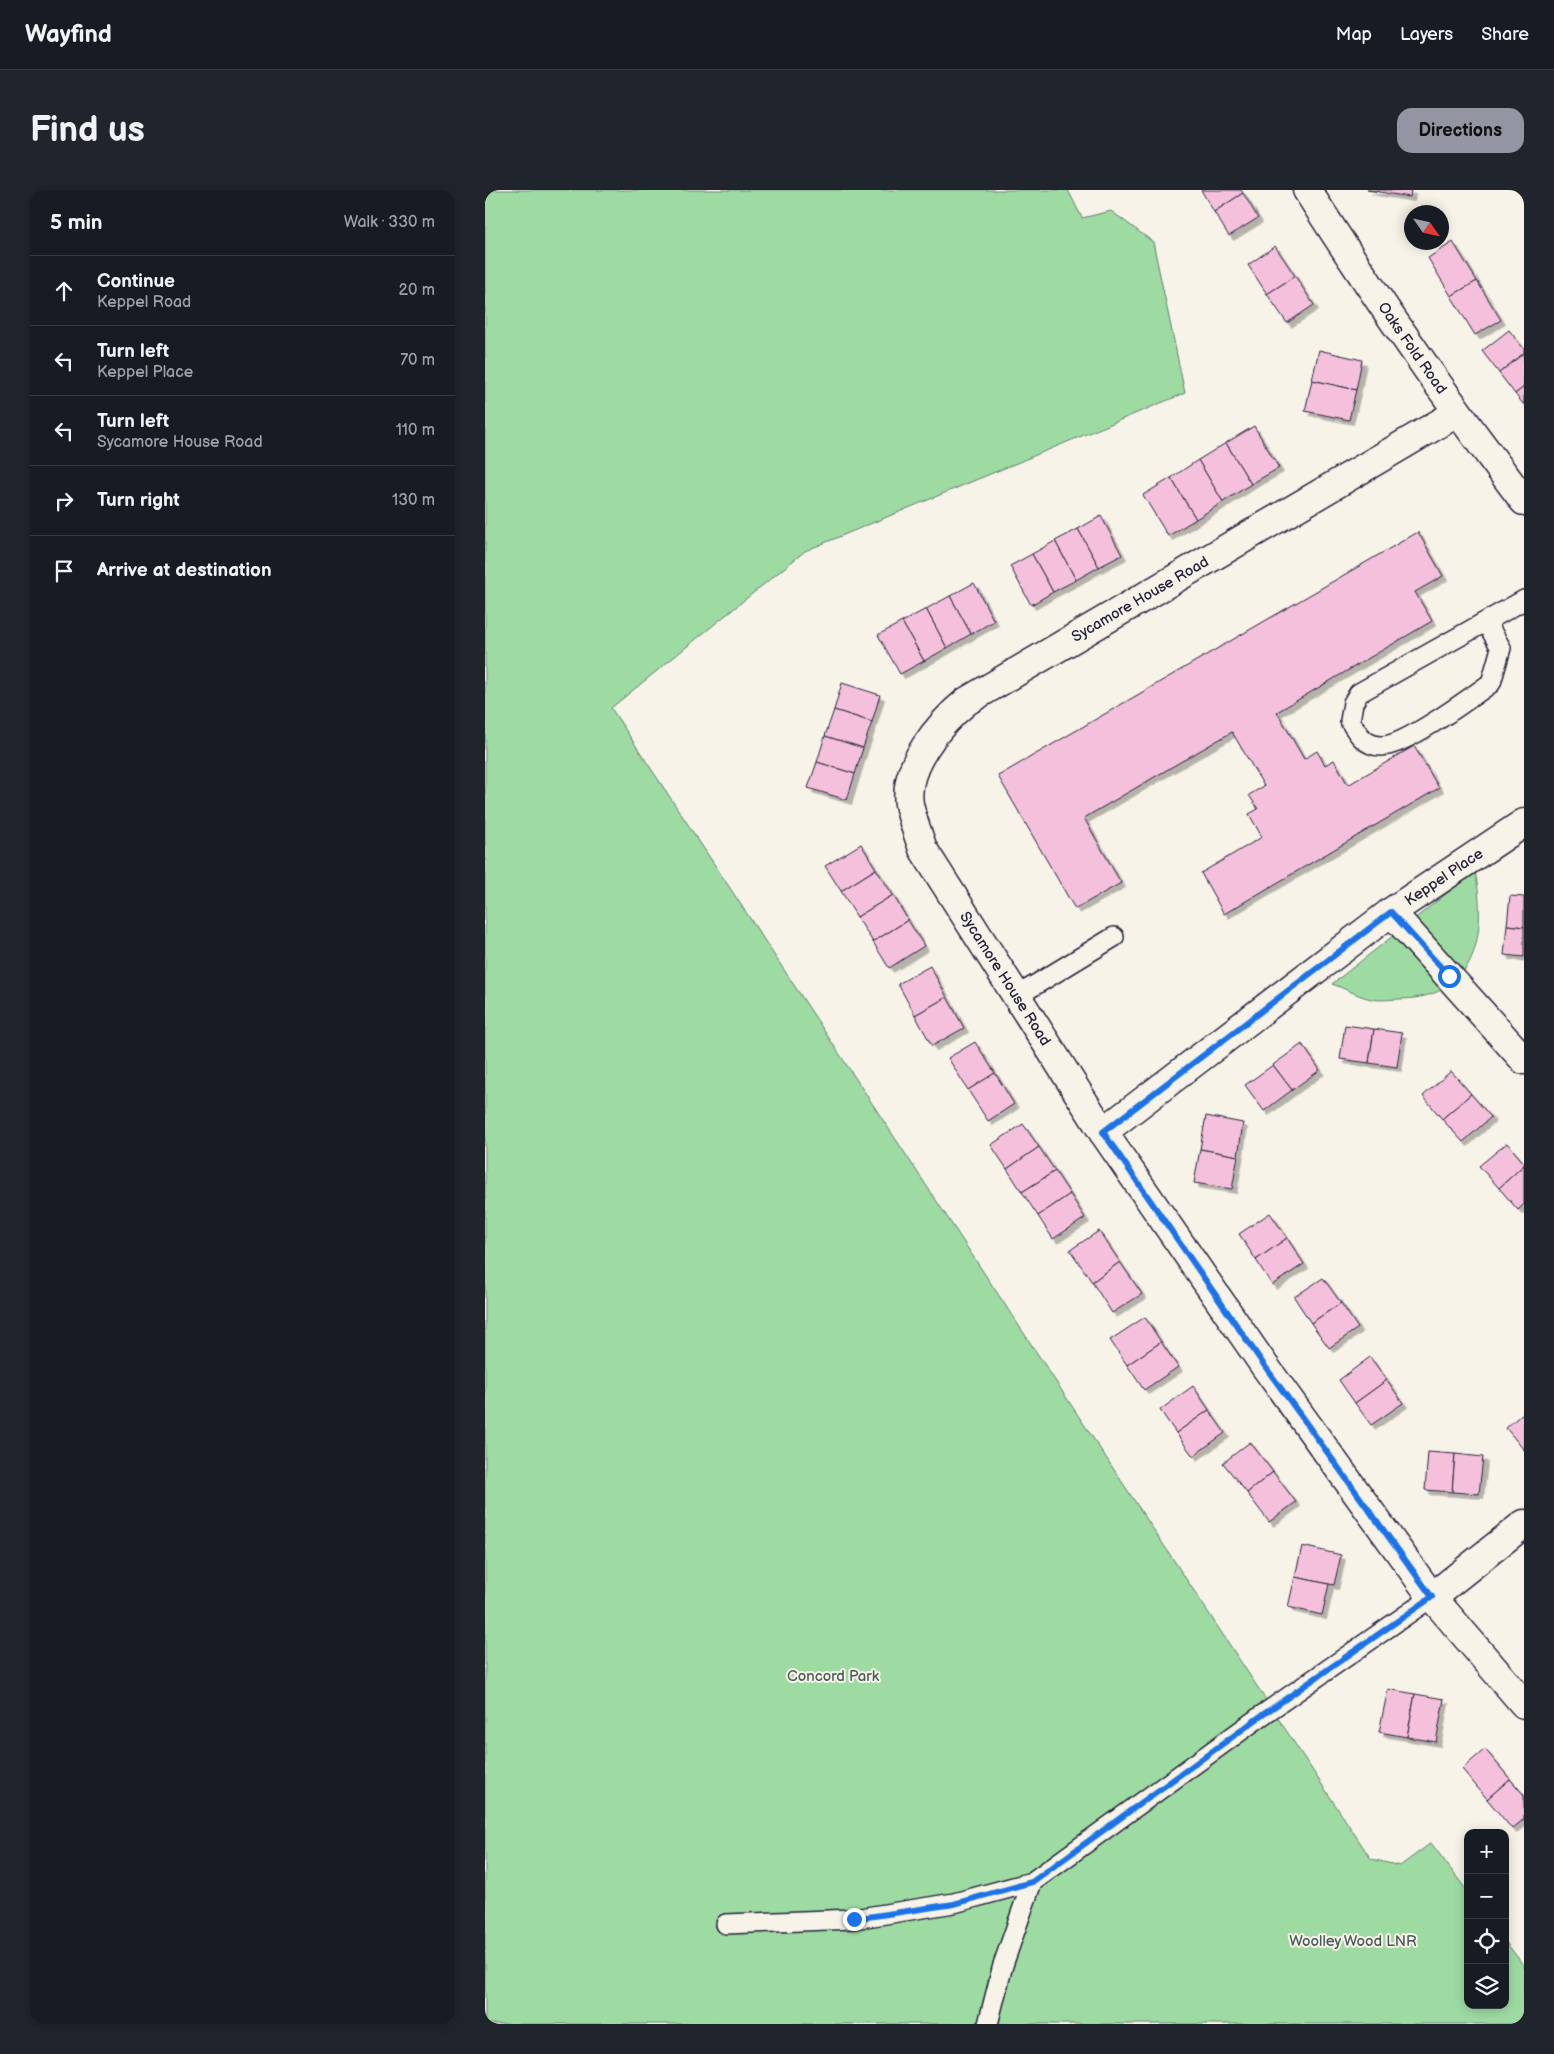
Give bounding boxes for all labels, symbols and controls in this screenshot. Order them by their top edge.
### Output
text: Wayfind [25,20,112,49]
text: Map [1336,24,1372,45]
text: Layers [1400,24,1453,45]
text: Share [1481,24,1529,45]
button: Directions [1397,108,1524,153]
text: Find us [30,109,145,152]
north arrow [1404,205,1449,250]
text: 5 min [50,210,103,235]
text: Walk · 330 m [344,213,435,232]
text: Continue [97,270,175,293]
icon: ahead [50,277,78,305]
text: 20 m [399,281,435,300]
text: Keppel Road [97,293,191,312]
street label: Oaks Fold Road [1374,299,1451,398]
text: Turn left [97,340,169,363]
icon: left [50,347,78,375]
text: 70 m [400,351,435,370]
text: Keppel Place [97,363,193,382]
text: Turn left [97,410,169,433]
icon: left [50,417,78,445]
text: 110 m [396,421,435,440]
text: Sycamore House Road [97,433,263,452]
icon: right [50,487,78,515]
text: Turn right [97,489,180,512]
text: 130 m [392,491,435,510]
street label: Sycamore House Road [1068,552,1212,646]
icon: arrive [50,557,78,585]
text: Arrive at destination [97,559,272,582]
street label: Keppel Place [1401,844,1487,910]
street label: Sycamore House Road [955,908,1055,1050]
route start [1438,965,1461,988]
park label: Concord Park [787,1667,880,1686]
map controls [1464,1829,1509,2009]
button: + [1464,1829,1509,1874]
button: − [1464,1874,1509,1919]
route end [843,1908,866,1931]
button: locate [1464,1919,1509,1964]
park label: Woolley Wood LNR [1289,1932,1417,1951]
button: layers [1464,1964,1509,2009]

